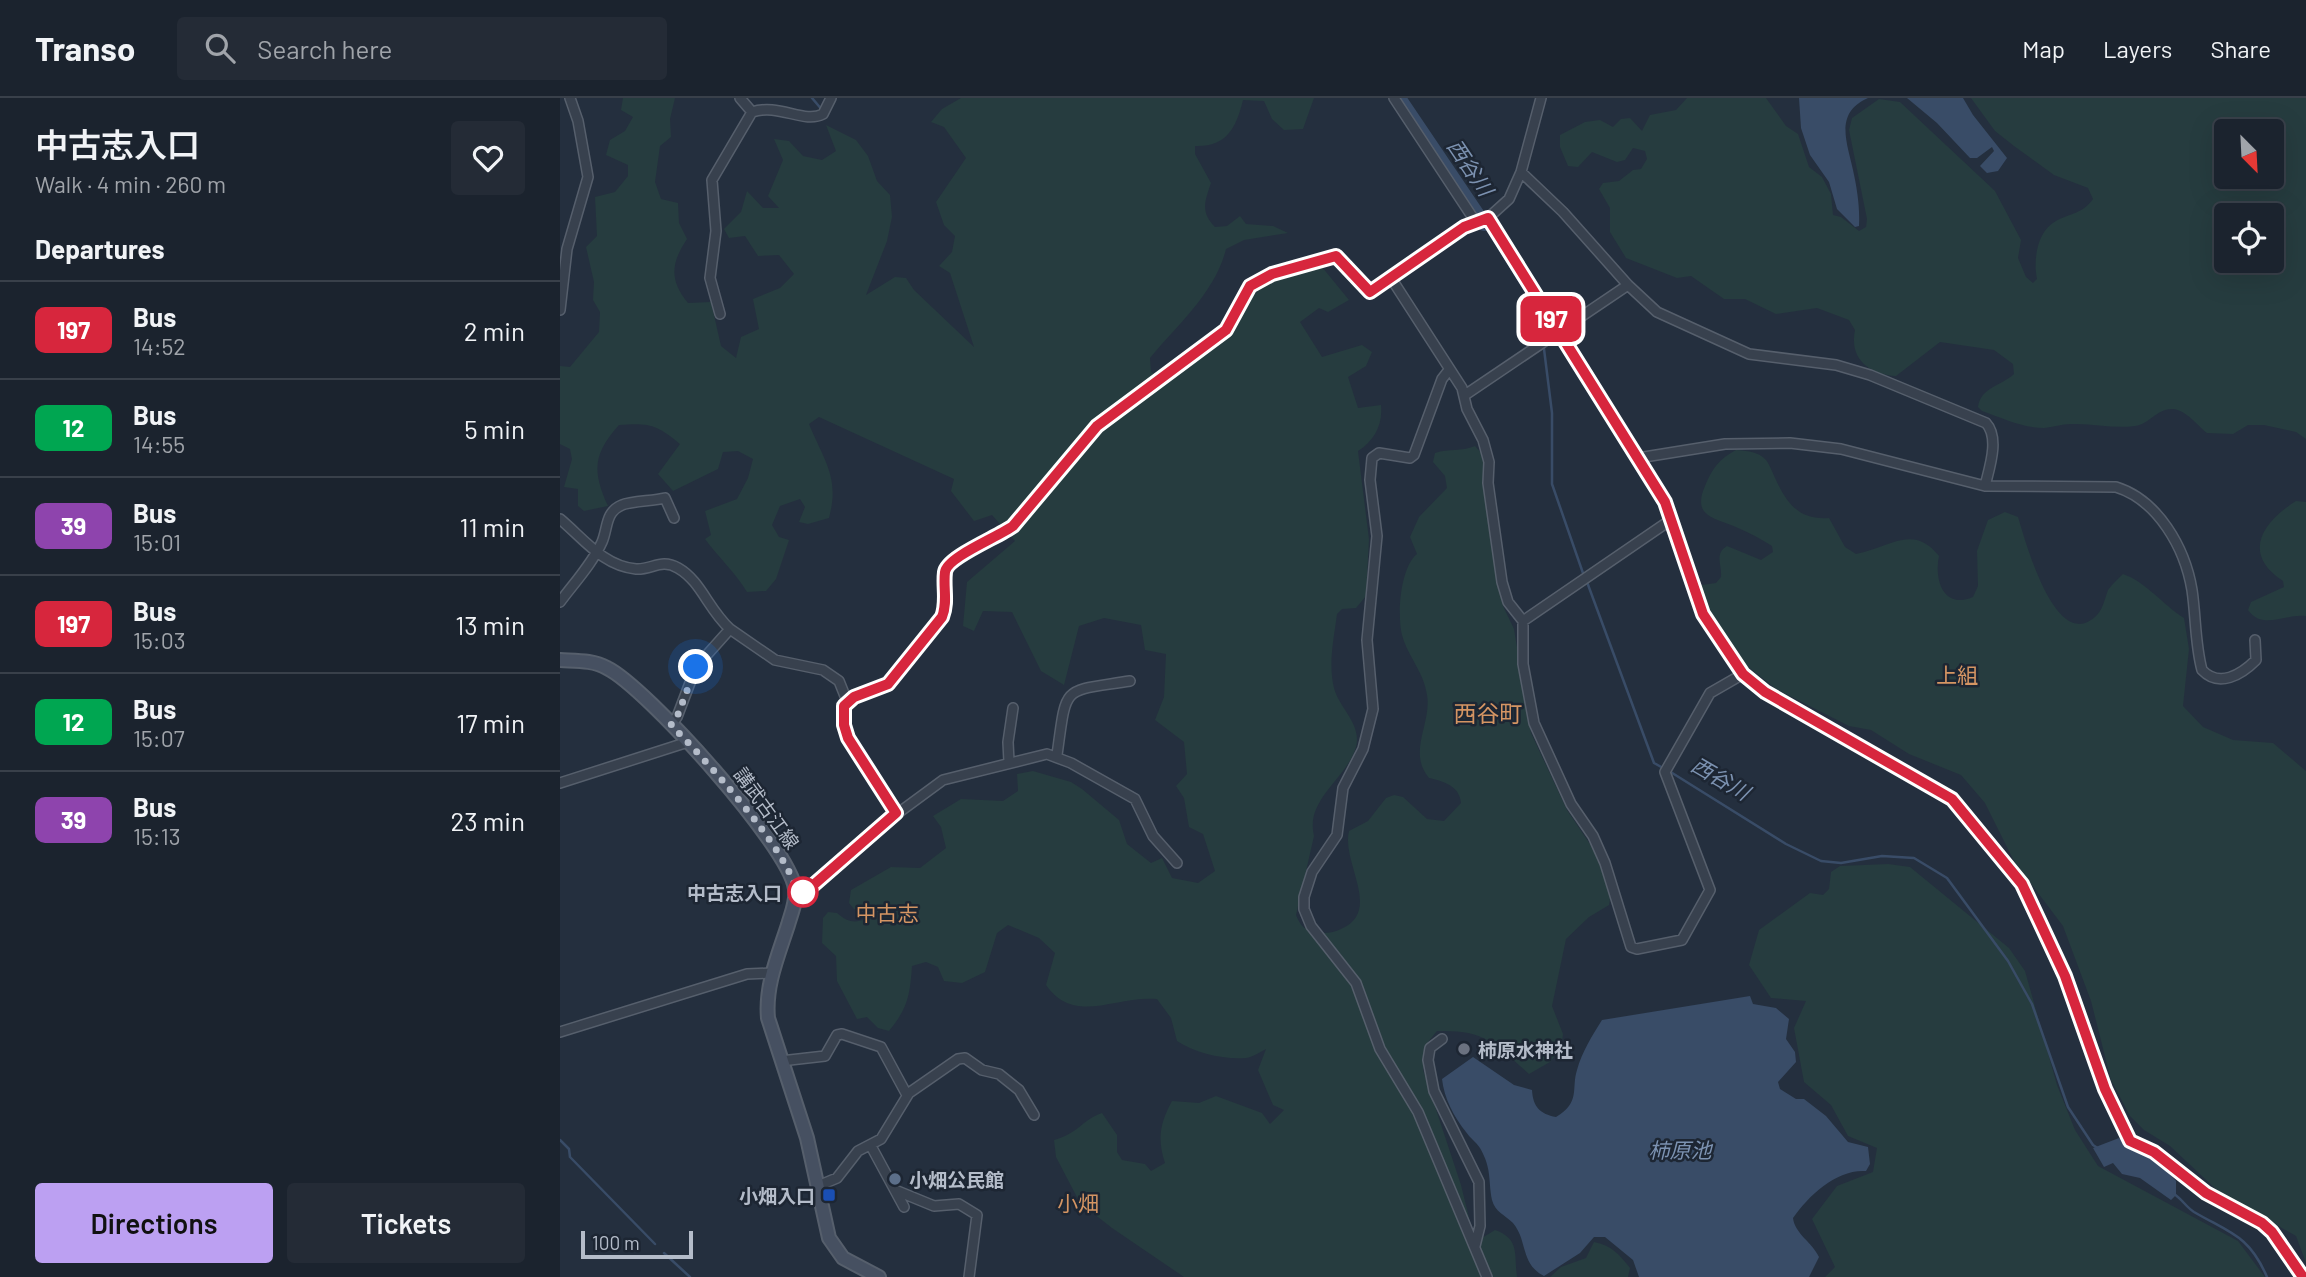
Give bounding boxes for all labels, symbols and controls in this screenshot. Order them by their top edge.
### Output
search box [177,17,667,80]
text: Transo [35,28,135,68]
icon: search [201,29,239,67]
text: Search here [257,33,392,64]
text: Map [2022,34,2065,63]
text: Layers [2103,34,2172,63]
text: Share [2210,34,2271,63]
north arrow [2214,119,2284,189]
map controls [2214,119,2284,273]
button: heart [451,121,525,195]
text: 中古志入口 [35,124,200,164]
water label: 西谷川 [1443,134,1500,202]
text: Walk · 4 min · 260 m [35,170,226,198]
button: locate [2214,203,2284,273]
text: Departures [35,233,165,264]
line badge: 197 [1511,296,1591,342]
text: Bus [133,301,176,332]
text: 197 [1534,304,1568,333]
text: 197 [57,315,90,344]
text: 2 min [464,315,525,346]
text: 14:52 [133,332,186,360]
text: Bus [133,399,176,430]
text: 12 [63,413,84,442]
text: 5 min [464,413,525,444]
text: 14:55 [133,430,185,458]
text: Bus [133,497,176,528]
text: 39 [61,511,86,540]
text: 11 min [459,511,525,542]
text: 15:01 [133,528,181,556]
text: Bus [133,595,176,626]
text: 197 [57,609,90,638]
text: 13 min [455,609,525,640]
text: 15:03 [133,626,186,654]
your location [678,649,713,684]
district label: 上組 [1936,662,1978,687]
text: Bus [133,693,176,724]
district label: 西谷町 [1454,699,1523,727]
text: 12 [63,707,84,736]
text: 17 min [456,707,525,738]
text: 15:07 [133,724,185,752]
water label: 西谷川 [1687,751,1756,806]
street label: 講武古江線 [730,763,804,853]
text: Bus [133,791,176,822]
text: 39 [61,805,86,834]
text: 23 min [450,805,525,836]
text: 15:13 [133,822,181,850]
marker: 中古志入口 [788,877,818,907]
place label: 中古志入口 [687,881,782,904]
district label: 中古志 [856,900,919,925]
place label: 柿原水神社 [1478,1038,1573,1061]
marker: 柿原水神社 [1456,1041,1472,1057]
water label: 柿原池 [1649,1137,1713,1162]
place label: 小畑公民館 [909,1168,1004,1191]
marker: 小畑公民館 [887,1171,903,1187]
button: Directions [35,1183,273,1263]
button: Tickets [287,1183,525,1263]
place label: 小畑入口 [739,1184,815,1207]
marker: 小畑入口 [821,1187,837,1203]
district label: 小畑 [1057,1190,1099,1215]
scale bar [581,1228,693,1260]
text: 100 m [592,1231,640,1254]

